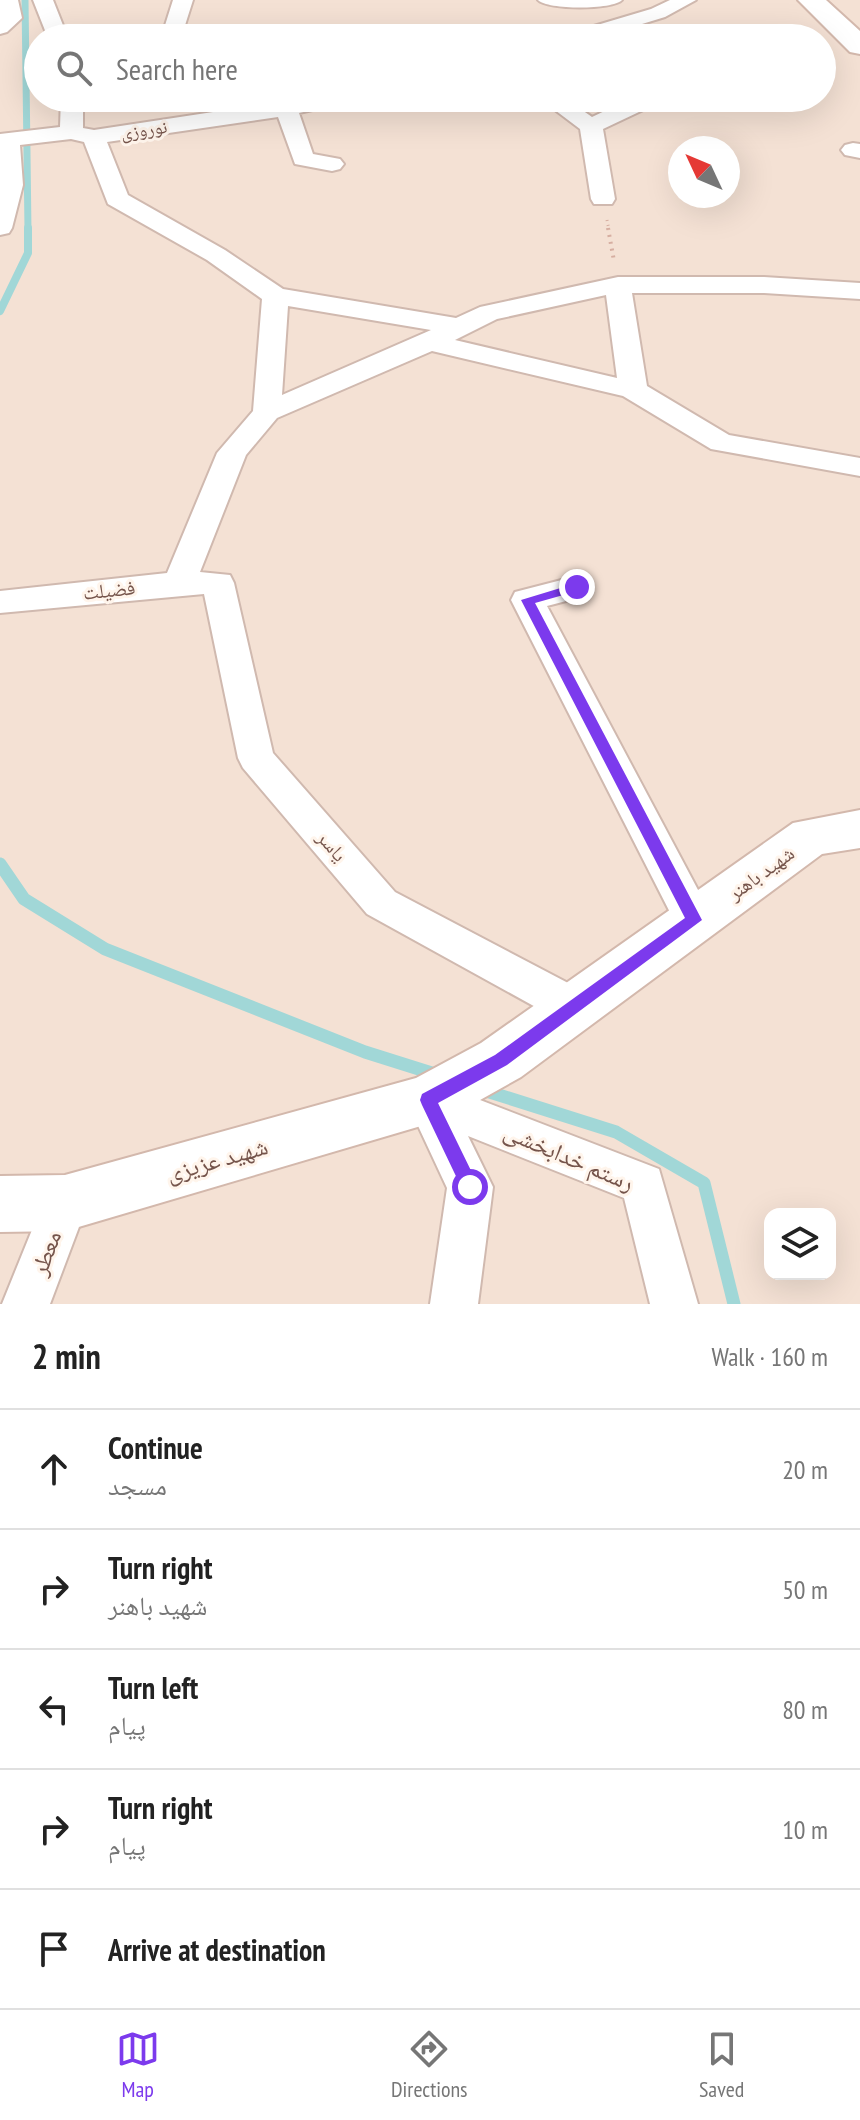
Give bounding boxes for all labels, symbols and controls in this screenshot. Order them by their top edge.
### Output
search box [24,24,836,112]
icon: search [52,46,96,90]
text: Search here [116,49,238,88]
street label: نوروزی [119,115,169,144]
north arrow [668,136,740,208]
route end [559,569,595,605]
street label: فضیلت [82,574,136,606]
street label: یاسر [311,824,353,867]
street label: شهید باهنر [722,840,800,907]
street label: رستم خدابخشی [499,1115,639,1199]
street label: شهید عزیزی [162,1130,271,1189]
route start [452,1169,488,1205]
map controls [764,1208,836,1280]
button: layers [764,1208,836,1280]
street label: معطر [23,1226,68,1281]
text: 2 min [32,1334,101,1378]
text: Walk · 160 m [711,1340,828,1373]
text: Continue [108,1428,203,1467]
icon: ahead [32,1447,76,1491]
text: 20 m [782,1453,828,1486]
text: مسجد [108,1469,167,1502]
text: Turn right [108,1548,212,1587]
icon: right [32,1567,76,1611]
text: 50 m [782,1573,828,1606]
text: شهید باهنر [108,1589,207,1622]
text: Turn left [108,1668,198,1707]
icon: left [32,1687,76,1731]
text: 80 m [782,1693,828,1726]
text: پیام [108,1709,146,1742]
text: Turn right [108,1788,212,1827]
icon: right [32,1807,76,1851]
text: 10 m [782,1813,828,1846]
text: پیام [108,1829,146,1862]
icon: arrive [32,1927,76,1971]
text: Arrive at destination [108,1930,326,1969]
tab: Map [116,2027,160,2103]
tab: Directions [391,2027,468,2103]
tab: Saved [699,2027,744,2103]

